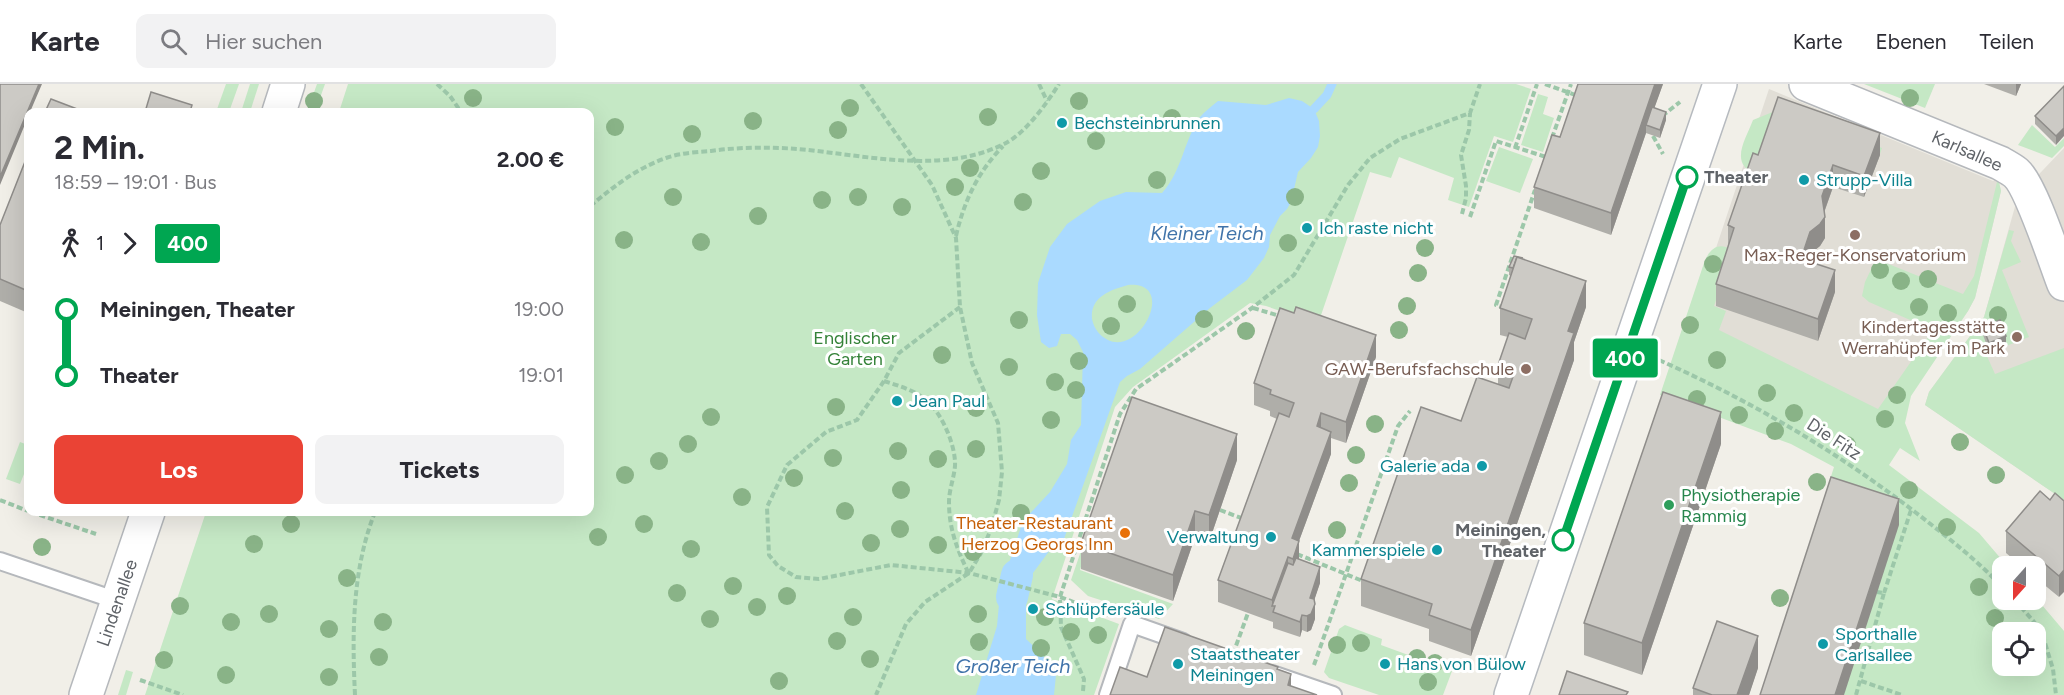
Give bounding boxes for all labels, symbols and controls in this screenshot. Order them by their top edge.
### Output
search box [136,14,556,68]
text: Karte [30,24,100,58]
icon: search [157,25,190,58]
text: Hier suchen [205,28,322,55]
text: Karte [1793,29,1842,54]
text: Ebenen [1875,29,1947,54]
text: Teilen [1980,29,2034,54]
place label: Bechsteinbrunnen [1074,112,1220,134]
marker: Bechsteinbrunnen [1055,116,1069,130]
street label: Karlsallee [1928,126,2006,176]
text: 2 Min. [54,128,145,167]
text: 2.00 € [497,146,564,173]
marker: Theater [1676,166,1698,188]
place label: Theater [1704,166,1768,188]
place label: Strupp-Villa [1816,169,1913,191]
text: 18:59 – 19:01 · Bus [54,170,217,194]
marker: Strupp-Villa [1797,173,1811,187]
place label: Ich raste nicht [1319,217,1434,239]
water label: Kleiner Teich [1150,221,1264,245]
marker: Ich raste nicht [1300,221,1314,235]
icon: walk [54,227,87,260]
icon: forward [113,227,146,260]
marker: Max-Reger-Konservatorium [1848,228,1862,242]
text: 1 [96,231,104,255]
text: 400 [167,231,208,256]
place label: Max-Reger-Konservatorium [1744,244,1966,266]
text: Meiningen, Theater [100,296,295,323]
text: 19:00 [514,297,564,321]
place label: Kindertagesstätte Werrahüpfer im Park [1841,316,2005,359]
park label: Englischer Garten [813,327,897,370]
marker: Kindertagesstätte Werrahüpfer im Park [2010,330,2024,344]
line badge: 400 [1590,338,1660,378]
text: 400 [1605,346,1645,371]
place label: GAW-Berufsfachschule [1325,358,1514,380]
text: Theater [100,362,178,389]
marker: GAW-Berufsfachschule [1519,362,1533,376]
text: 19:01 [518,363,564,387]
place label: Jean Paul [909,390,985,412]
marker: Jean Paul [890,394,904,408]
street label: Die Fitz [1803,413,1865,465]
button: Los [54,435,303,504]
button: Tickets [315,435,564,504]
place label: Galerie ada [1380,455,1470,477]
marker: Galerie ada [1475,459,1489,473]
place label: Physiotherapie Rammig [1681,484,1801,527]
marker: Physiotherapie Rammig [1662,498,1676,512]
place label: Theater-Restaurant Herzog Georgs Inn [956,512,1113,555]
place label: Meiningen, Theater [1455,519,1546,562]
marker: Theater-Restaurant Herzog Georgs Inn [1118,526,1132,540]
place label: Verwaltung [1167,526,1259,548]
marker: Meiningen, Theater [1552,529,1574,551]
marker: Verwaltung [1264,530,1278,544]
place label: Kammerspiele [1312,539,1425,561]
marker: Kammerspiele [1430,543,1444,557]
street label: Lindenallee [92,556,142,649]
north arrow [1992,556,2046,610]
map controls [1992,556,2046,676]
place label: Schlüpfersäule [1045,598,1165,620]
marker: Schlüpfersäule [1026,602,1040,616]
button: locate [1992,622,2046,676]
place label: Sporthalle Carlsallee [1835,623,1917,666]
marker: Sporthalle Carlsallee [1816,637,1830,651]
place label: Staatstheater Meiningen [1190,643,1300,686]
place label: Hans von Bülow [1397,653,1526,675]
water label: Großer Teich [955,654,1071,678]
marker: Staatstheater Meiningen [1171,657,1185,671]
marker: Hans von Bülow [1378,657,1392,671]

